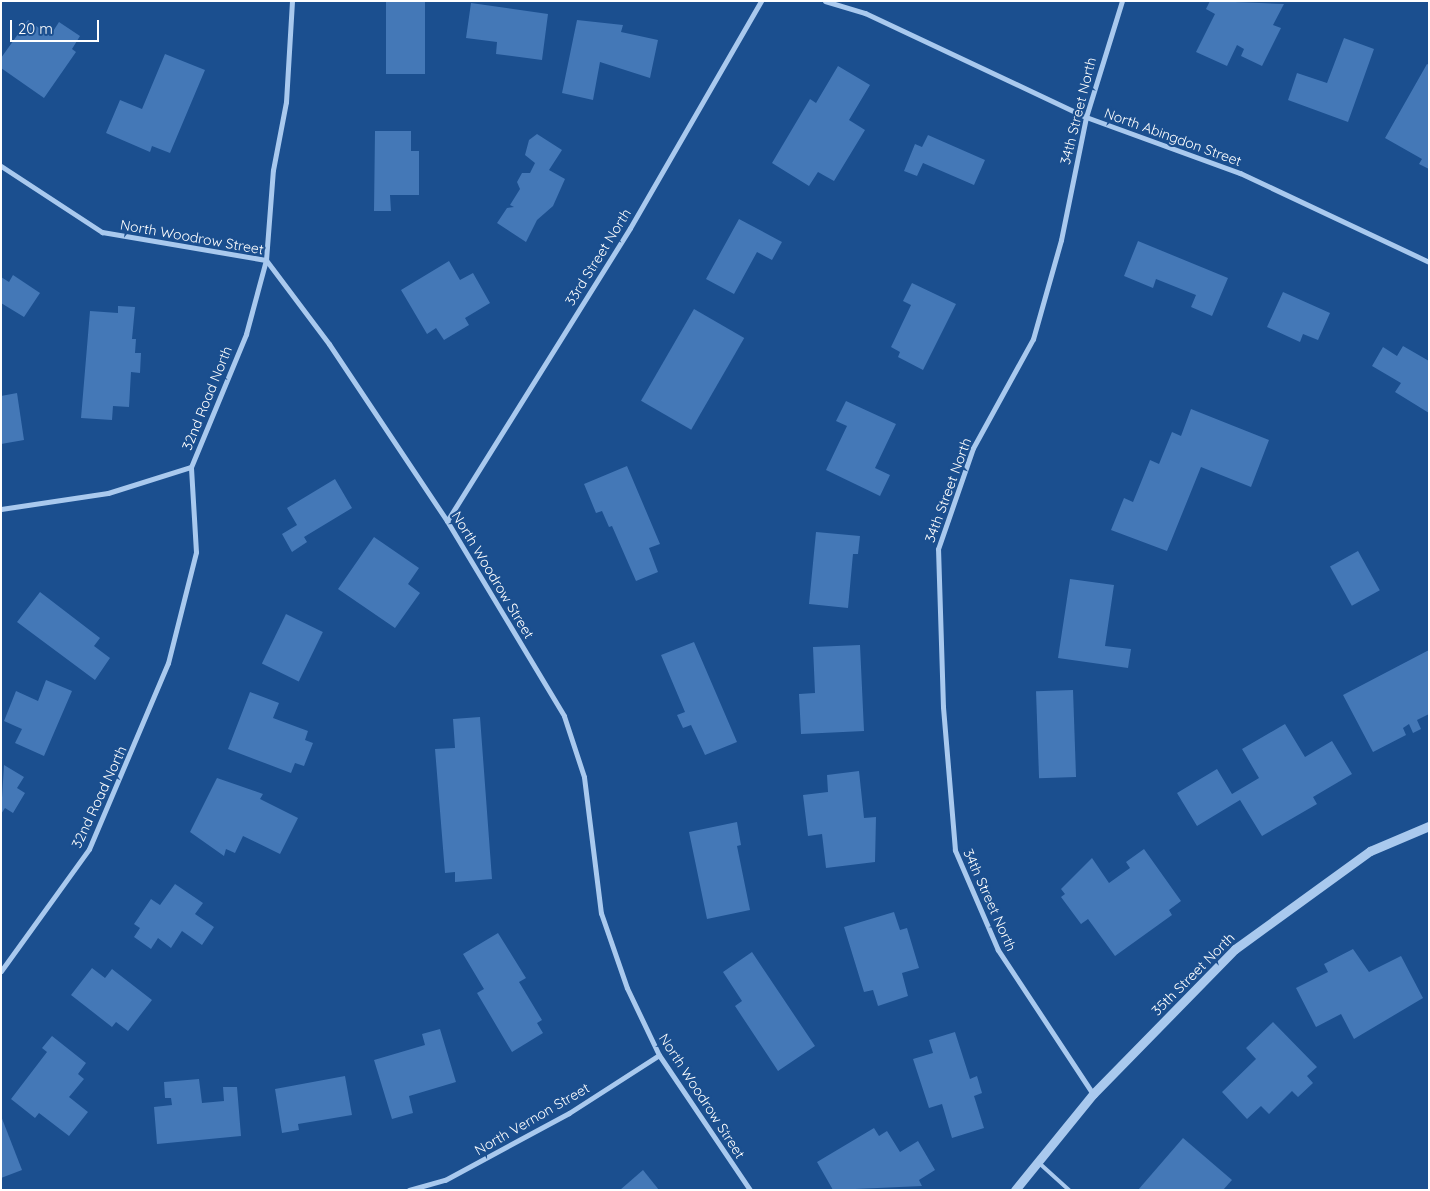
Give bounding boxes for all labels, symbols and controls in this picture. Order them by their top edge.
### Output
scale bar [12,10,101,42]
text: 20 m [18,19,53,38]
street label: 34th Street North [1057,56,1099,166]
street label: North Abingdon Street [1102,104,1244,170]
street label: 33rd Street North [561,206,635,308]
street label: North Woodrow Street [119,216,265,258]
street label: 32nd Road North [178,343,236,453]
street label: 34th Street North [921,435,975,545]
street label: North Woodrow Street [448,508,538,642]
street label: 32nd Road North [68,743,130,851]
street label: 34th Street North [960,846,1020,954]
street label: 35th Street North [1148,929,1238,1019]
street label: North Woodrow Street [655,1030,749,1162]
street label: North Vernon Street [472,1079,592,1159]

